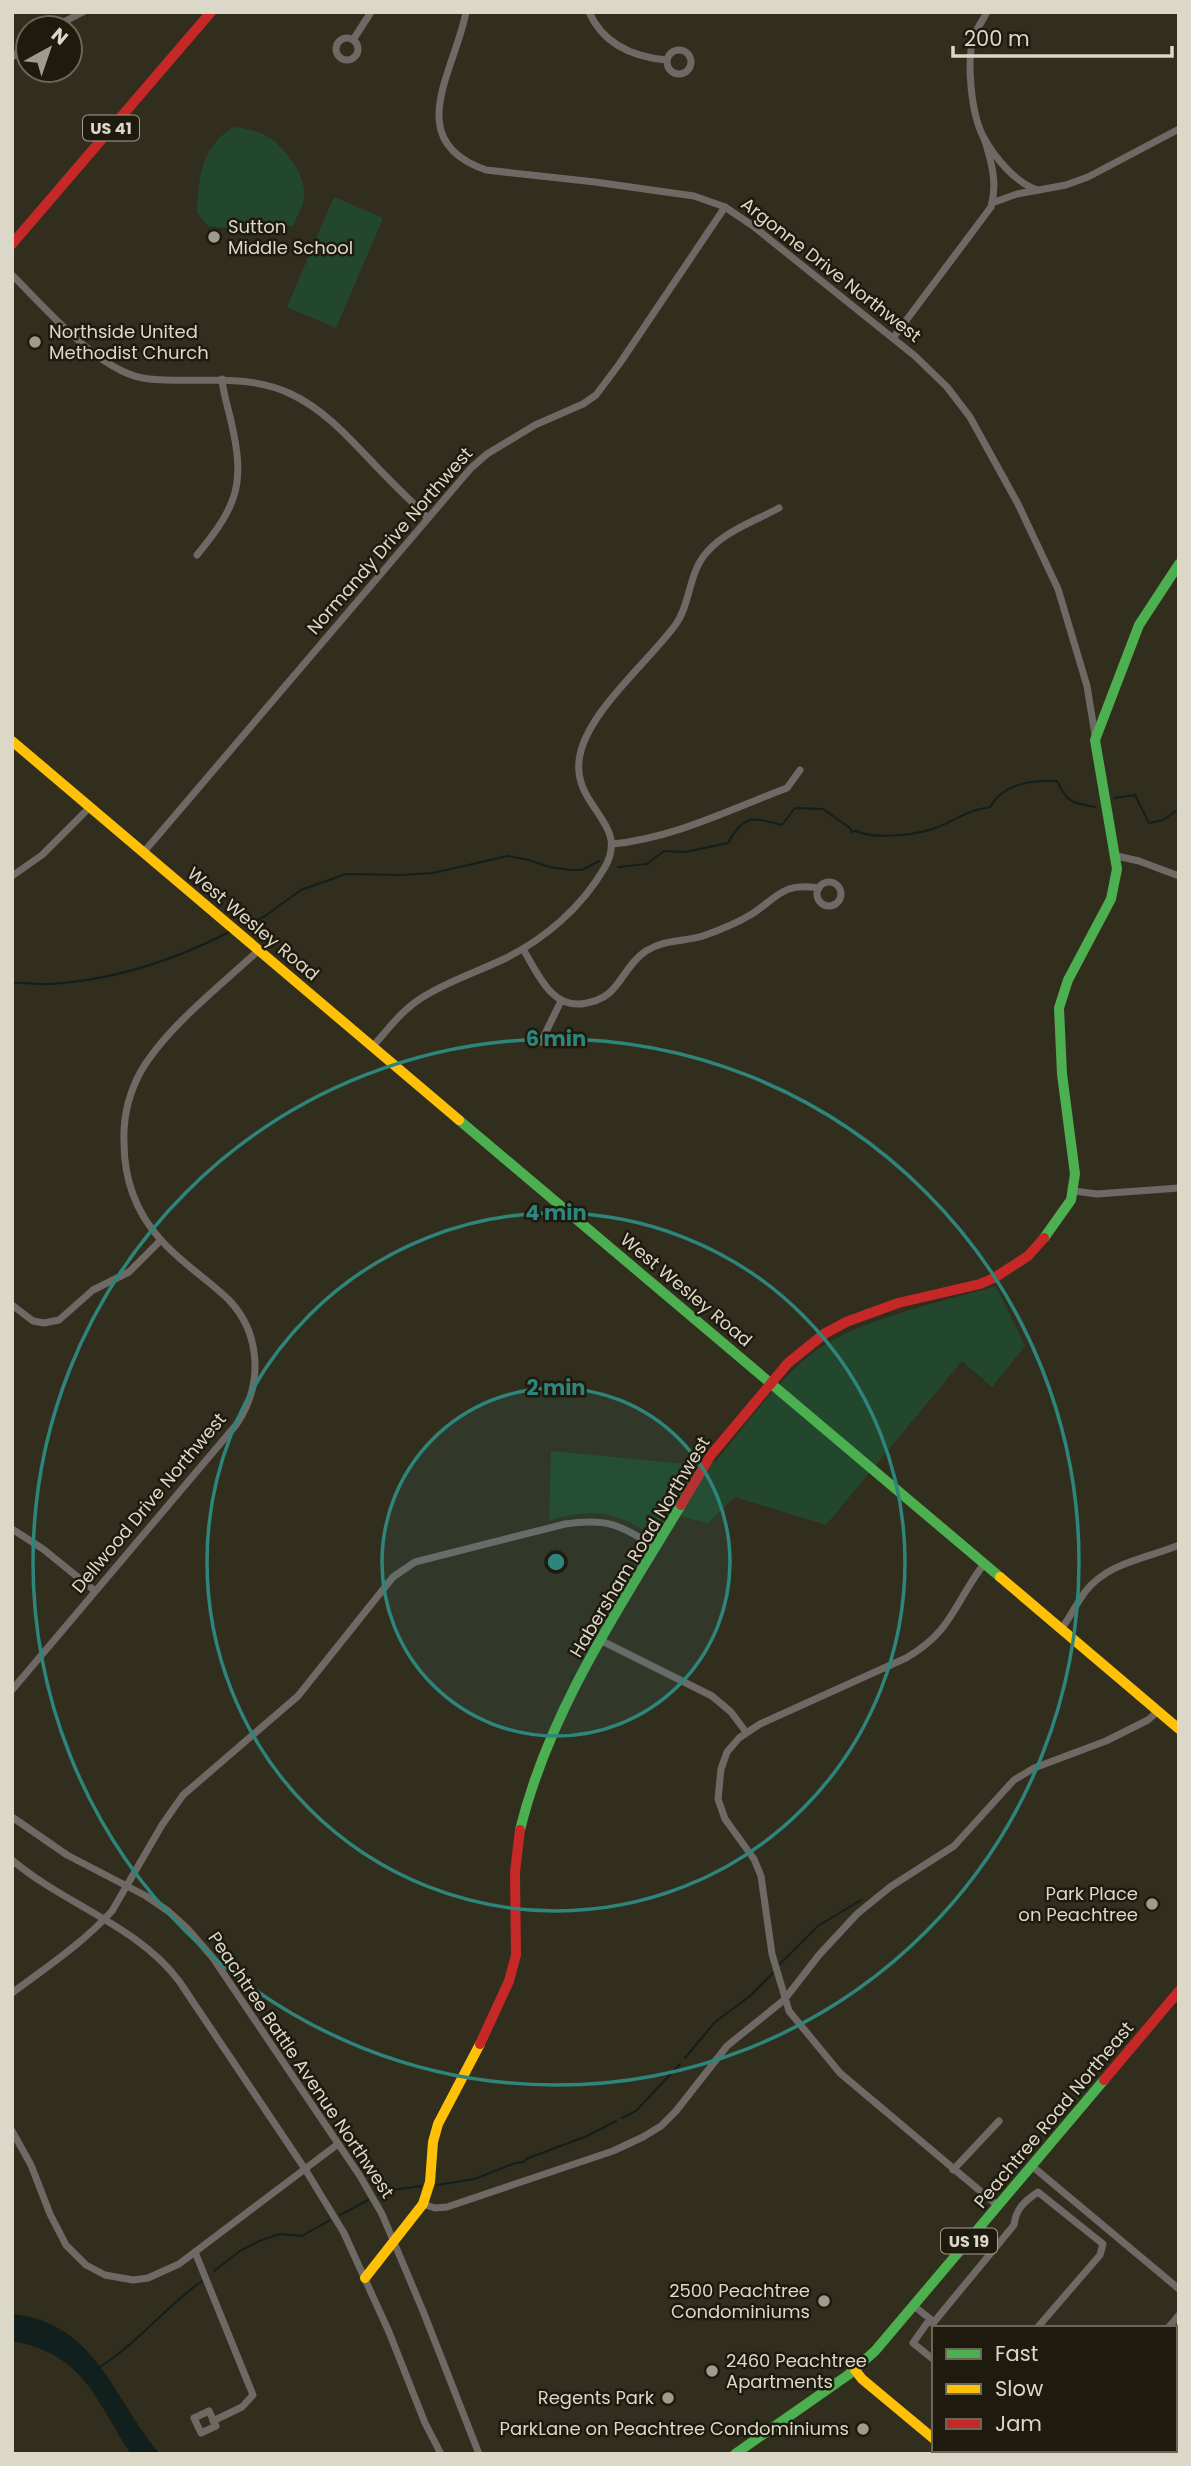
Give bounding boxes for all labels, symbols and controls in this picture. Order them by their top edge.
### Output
north arrow [14,14,84,84]
scale bar [953,14,1172,58]
text: N [45,21,74,51]
text: 200 m [964,24,1030,53]
road number: US 41 [83,116,139,140]
street label: Argonne Drive Northwest [736,191,927,348]
place label: Sutton Middle School [228,214,353,260]
marker: Sutton Middle School [206,229,222,245]
place label: Northside United Methodist Church [49,319,209,365]
marker: Northside United Methodist Church [27,334,43,350]
street label: Normandy Drive Northwest [301,442,478,640]
street label: West Wesley Road [182,861,325,986]
text: 6 min [526,1024,586,1053]
text: 4 min [525,1198,587,1227]
street label: West Wesley Road [615,1227,758,1352]
text: 2 min [526,1373,586,1402]
street label: Dellwood Drive Northwest [66,1407,232,1598]
street label: Habersham Road Northwest [564,1432,716,1662]
centre of rings [544,1550,568,1574]
place label: Park Place on Peachtree [1018,1881,1138,1927]
marker: Park Place on Peachtree [1144,1896,1160,1912]
street label: Peachtree Battle Avenue Northwest [203,1927,400,2203]
street label: Peachtree Road Northeast [968,2016,1139,2213]
road number: US 19 [941,2228,997,2254]
place label: 2500 Peachtree Condominiums [669,2278,810,2324]
marker: 2500 Peachtree Condominiums [816,2293,832,2309]
legend [932,2326,1177,2452]
text: Fast [995,2339,1038,2368]
place label: 2460 Peachtree Apartments [726,2348,867,2394]
marker: 2460 Peachtree Apartments [704,2363,720,2379]
text: Slow [995,2374,1043,2403]
place label: Regents Park [538,2385,655,2410]
marker: Regents Park [660,2390,676,2406]
text: Jam [995,2409,1042,2438]
place label: ParkLane on Peachtree Condominiums [500,2416,849,2441]
marker: ParkLane on Peachtree Condominiums [855,2421,871,2437]

